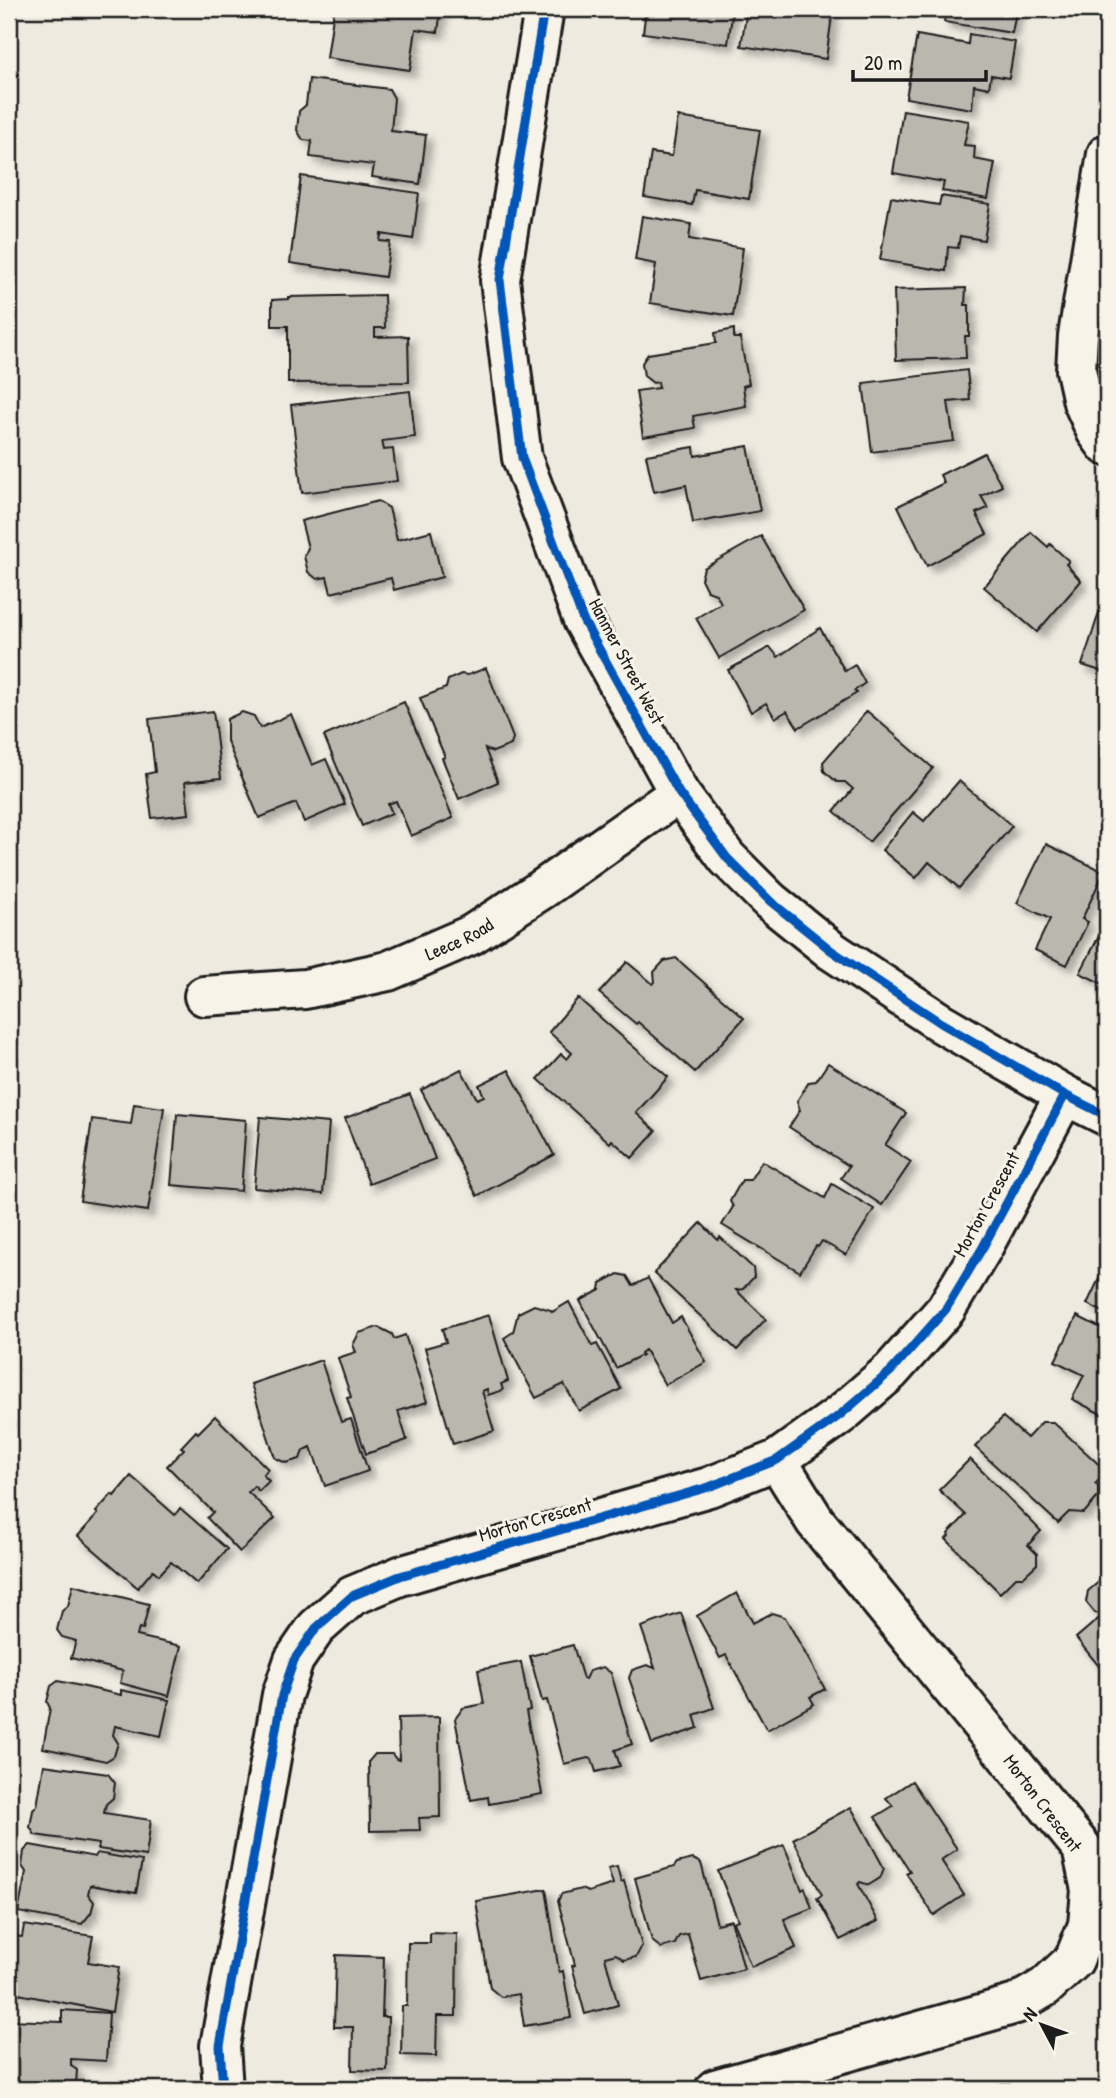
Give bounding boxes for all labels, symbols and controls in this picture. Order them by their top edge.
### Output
scale bar [853,38,986,82]
text: 20 m [864,48,902,77]
street label: Hanmer Street West [583,594,671,729]
street label: Leece Road [421,911,498,966]
street label: Morton Crescent [946,1147,1026,1261]
street label: Morton Crescent [476,1490,595,1547]
street label: Morton Crescent [998,1749,1089,1858]
north arrow [1007,1990,1078,2060]
text: N [1016,2002,1042,2026]

